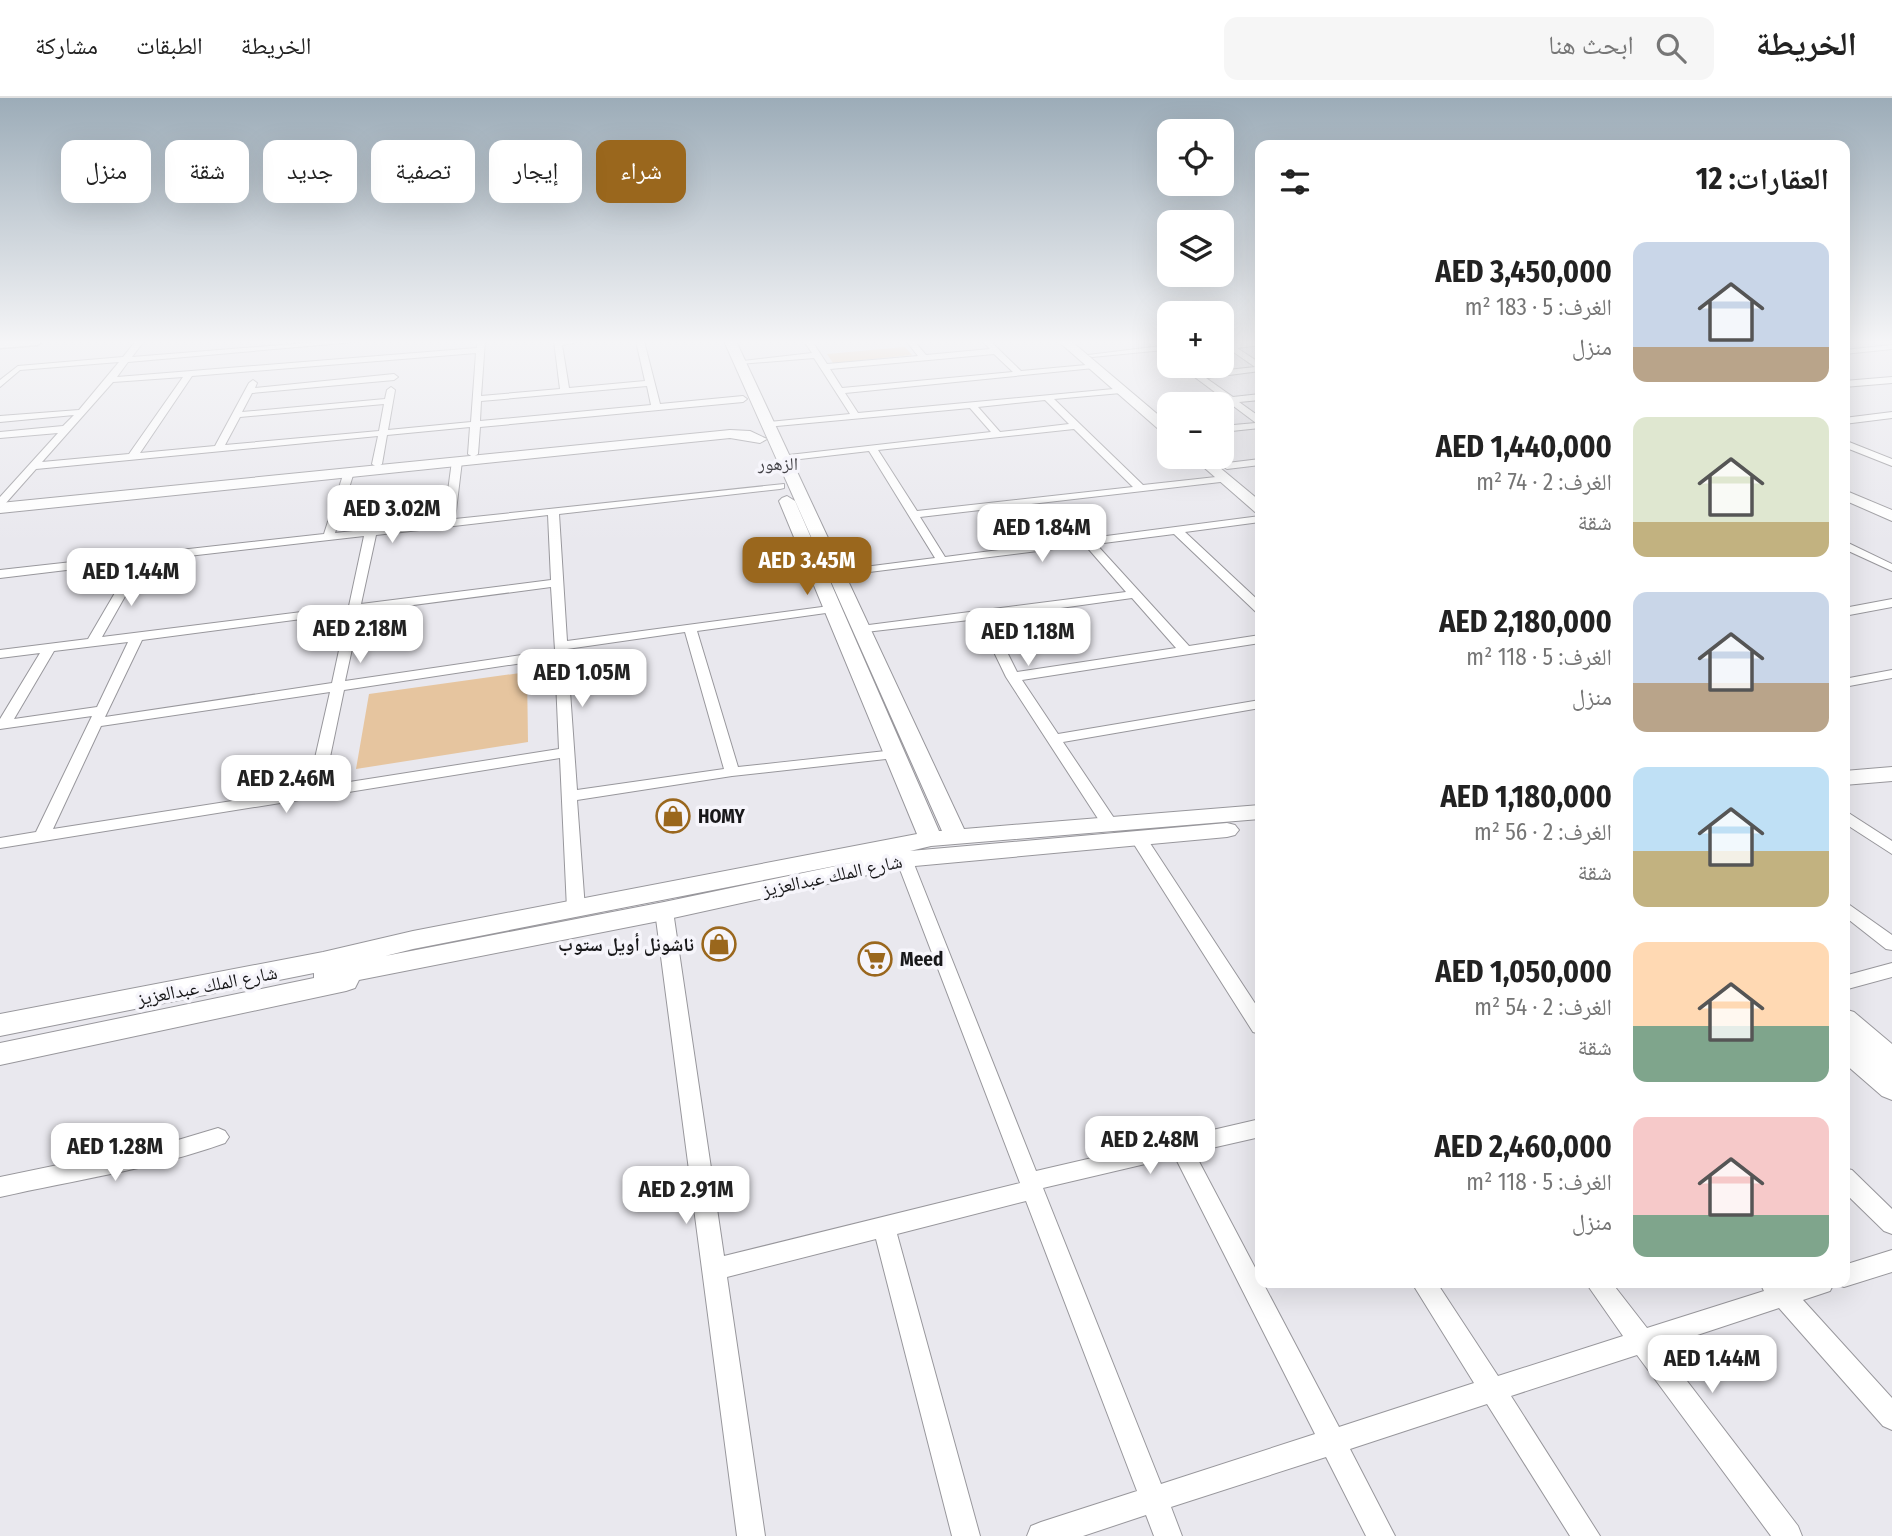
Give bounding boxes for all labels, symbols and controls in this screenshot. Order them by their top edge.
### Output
search box [1224,17,1714,80]
text: الخريطة [1756,24,1857,64]
icon: search [1652,29,1690,67]
text: ابحث هنا [1548,30,1634,61]
text: مشاركة [35,32,98,60]
text: الطبقات [136,32,203,60]
text: الخريطة [241,32,311,60]
map controls [1157,119,1234,469]
button: locate [1157,119,1234,196]
chip: منزل [61,140,151,203]
chip: شقة [165,140,249,203]
chip: جديد [263,140,357,203]
chip: تصفية [371,140,475,203]
chip: إيجار [489,140,582,203]
chip: شراء [596,140,686,203]
text: العقارات: 12 [1696,161,1829,197]
icon: filters [1276,163,1314,201]
button: layers [1157,210,1234,287]
text: AED 3,450,000 [1435,254,1612,290]
icon: home [1689,270,1773,354]
text: الغرف: 5 · 183 m² [1465,293,1612,321]
button: + [1157,301,1234,378]
text: منزل [1572,333,1612,361]
button: − [1157,392,1234,469]
text: AED 1,440,000 [1436,429,1612,465]
icon: home [1689,445,1773,529]
district label: الزهور [757,453,798,475]
text: الغرف: 2 · 74 m² [1476,468,1612,496]
pin: AED 3.02M [312,486,472,545]
text: AED 3.02M [343,494,441,522]
pin: AED 1.84M [962,504,1122,564]
text: شقة [1578,508,1612,536]
text: AED 1.84M [993,513,1091,541]
pin: AED 3.45M [727,538,887,597]
text: AED 3.45M [759,546,855,574]
pin: AED 1.44M [51,548,211,608]
text: AED 1.44M [83,557,179,585]
text: AED 2,180,000 [1439,604,1612,640]
pin: AED 2.18M [280,606,440,665]
pin: AED 1.18M [948,608,1108,668]
text: AED 2.18M [313,614,407,642]
text: AED 1.18M [982,617,1075,645]
icon: home [1689,620,1773,704]
text: الغرف: 5 · 118 m² [1466,643,1612,671]
pin: AED 1.05M [502,650,662,709]
text: AED 1.05M [534,658,630,686]
text: منزل [1572,683,1612,711]
pin: AED 2.46M [206,756,366,815]
text: AED 2.46M [237,764,335,792]
text: AED 1,180,000 [1441,779,1612,815]
icon: home [1689,795,1773,879]
shop icon: HOMY [654,797,692,835]
place label: HOMY [698,805,745,828]
text: الغرف: 2 · 56 m² [1474,818,1612,846]
street label: شارع الملك عبدالعزيز [759,849,904,902]
text: شقة [1578,858,1612,886]
shop icon: ناشونل أويل ستوب [700,925,738,963]
place label: ناشونل أويل ستوب [558,933,694,956]
supermarket icon: Meed [856,940,894,978]
place label: Meed [900,948,943,971]
text: AED 1,050,000 [1435,954,1612,990]
street label: شارع الملك عبدالعزيز [134,961,279,1011]
icon: home [1689,970,1773,1054]
text: الغرف: 2 · 54 m² [1474,993,1612,1021]
text: شقة [1578,1033,1612,1061]
pin: AED 2.48M [1070,1116,1230,1176]
pin: AED 1.28M [35,1124,195,1183]
text: AED 2.48M [1101,1125,1199,1153]
text: AED 2,460,000 [1434,1129,1612,1165]
text: AED 1.28M [67,1132,163,1160]
icon: home [1689,1145,1773,1229]
pin: AED 2.91M [606,1166,766,1226]
text: الغرف: 5 · 118 m² [1466,1168,1612,1196]
text: AED 2.91M [638,1175,734,1203]
text: منزل [1572,1208,1612,1236]
pin: AED 1.44M [1632,1336,1792,1395]
text: AED 1.44M [1664,1344,1760,1372]

